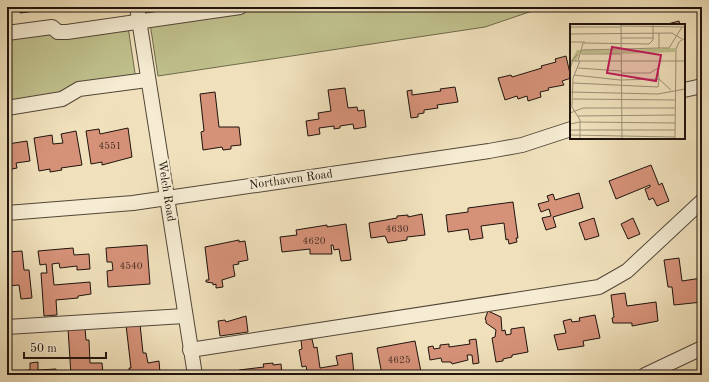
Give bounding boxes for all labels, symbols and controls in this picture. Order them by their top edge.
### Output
inset map [570,24,685,139]
house number: 4551 [98,141,122,151]
street label: Welch Road [155,159,177,223]
street label: Northaven Road [248,168,334,192]
house number: 4630 [385,224,409,234]
house number: 4620 [302,236,326,246]
house number: 4540 [119,261,143,271]
scale bar [24,334,106,360]
text: 50 m [30,342,57,355]
house number: 4625 [387,355,411,365]

